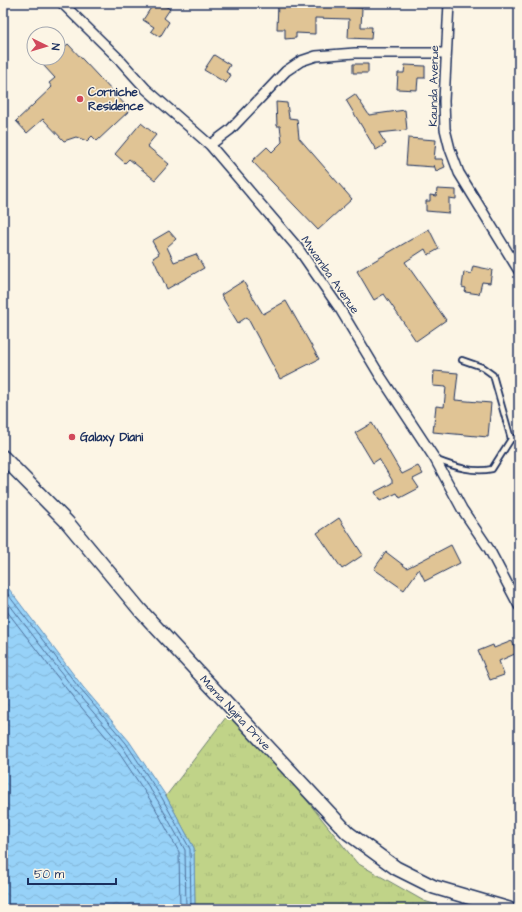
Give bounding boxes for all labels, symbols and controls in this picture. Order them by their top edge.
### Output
north arrow [26,26,66,66]
text: N [48,43,63,51]
street label: Kaunda Avenue [425,45,443,127]
place label: Corniche Residence [88,84,144,115]
marker: Corniche Residence [75,94,85,104]
street label: Mwamba Avenue [297,233,364,318]
place label: Galaxy Diani [80,429,143,447]
marker: Galaxy Diani [67,432,77,442]
street label: Mama Ngina Drive [195,671,275,756]
scale bar [28,860,116,886]
text: 50 m [34,866,65,883]

